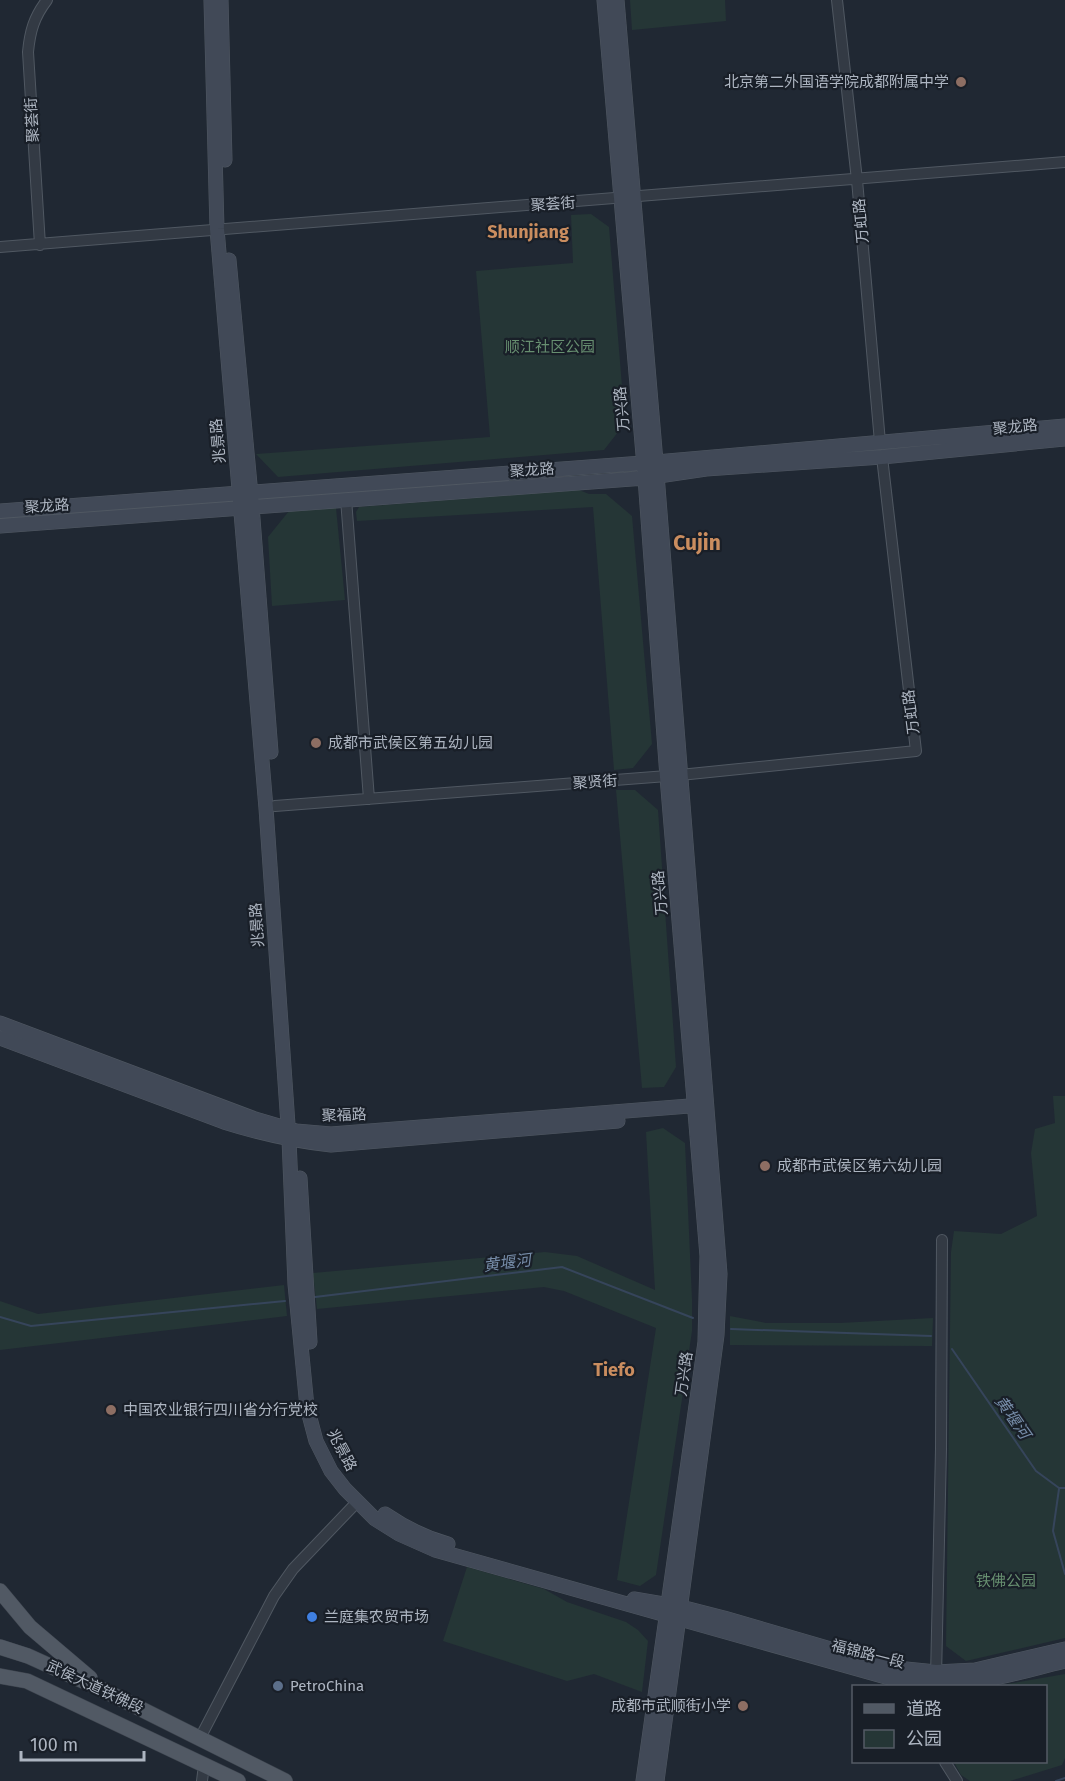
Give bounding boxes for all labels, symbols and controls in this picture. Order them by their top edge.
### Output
place label: 北京第二外国语学院成都附属中学 [724,73,949,91]
marker: 北京第二外国语学院成都附属中学 [954,75,968,89]
street label: 聚荟街 [22,97,42,143]
street label: 聚荟街 [530,193,576,215]
street label: 万虹路 [850,198,872,244]
district label: Shunjiang [487,221,569,243]
park label: 顺江社区公园 [505,338,595,356]
street label: 万兴路 [611,386,633,432]
street label: 聚龙路 [992,416,1038,438]
street label: 兆景路 [207,418,229,464]
street label: 聚龙路 [509,459,555,481]
street label: 聚龙路 [24,495,70,517]
district label: Cujin [673,530,721,556]
street label: 万虹路 [899,689,923,735]
place label: 成都市武侯区第五幼儿园 [328,734,493,752]
marker: 成都市武侯区第五幼儿园 [309,736,323,750]
street label: 聚贤街 [572,771,618,793]
street label: 万兴路 [649,870,671,916]
street label: 兆景路 [246,902,268,948]
street label: 聚福路 [321,1105,367,1125]
place label: 成都市武侯区第六幼儿园 [777,1157,942,1175]
marker: 成都市武侯区第六幼儿园 [758,1159,772,1173]
water label: 黄堰河 [482,1250,535,1275]
street label: 万兴路 [672,1350,696,1398]
district label: Tiefo [593,1359,635,1381]
water label: 黄堰河 [991,1392,1036,1445]
place label: 中国农业银行四川省分行党校 [123,1401,318,1419]
marker: 中国农业银行四川省分行党校 [104,1403,118,1417]
street label: 兆景路 [323,1426,361,1474]
park label: 铁佛公园 [976,1572,1036,1590]
place label: 兰庭集农贸市场 [324,1608,429,1626]
marker: 兰庭集农贸市场 [305,1610,319,1624]
street label: 福锦路一段 [829,1636,907,1672]
street label: 武侯大道铁佛段 [44,1657,146,1717]
place label: PetroChina [290,1677,364,1695]
marker: PetroChina [271,1679,285,1693]
legend [852,1685,1047,1763]
place label: 成都市武顺街小学 [611,1697,731,1715]
text: 道路 [906,1698,942,1720]
marker: 成都市武顺街小学 [736,1699,750,1713]
scale bar [21,1724,144,1762]
text: 公园 [906,1728,942,1750]
text: 100 m [30,1734,78,1756]

